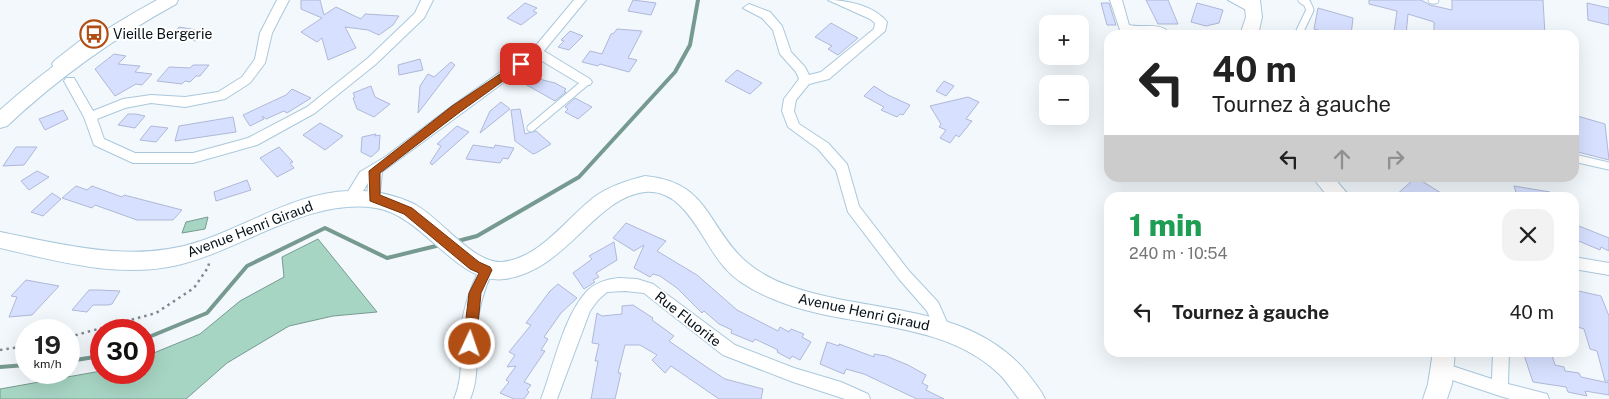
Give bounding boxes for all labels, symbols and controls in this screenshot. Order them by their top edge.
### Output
map controls [1039,15,1089,125]
button: + [1039,15,1089,65]
bus stop icon: Vieille Bergerie [79,19,109,49]
place label: Vieille Bergerie [113,26,212,42]
pin [500,43,542,85]
text: 40 m [1212,49,1297,90]
icon: arrive [507,50,535,78]
icon: left [1129,50,1194,115]
button: − [1039,75,1089,125]
text: Tournez à gauche [1212,91,1391,117]
icon: left [1275,145,1303,173]
icon: ahead [1328,145,1356,173]
icon: right [1381,145,1409,173]
street label: Avenue Henri Giraud [185,198,315,260]
text: 1 min [1129,207,1202,243]
button: close [1502,209,1554,261]
text: 240 m · 10:54 [1129,244,1228,263]
street label: Rue Fluorite [652,288,724,350]
street label: Avenue Henri Giraud [797,290,931,334]
icon: left [1129,298,1157,326]
text: Tournez à gauche [1172,301,1329,323]
text: 40 m [1509,301,1554,323]
position arrow [443,317,495,369]
speed limit sign: 30 [90,319,155,384]
text: 19 [34,330,61,360]
text: km/h [33,357,62,371]

